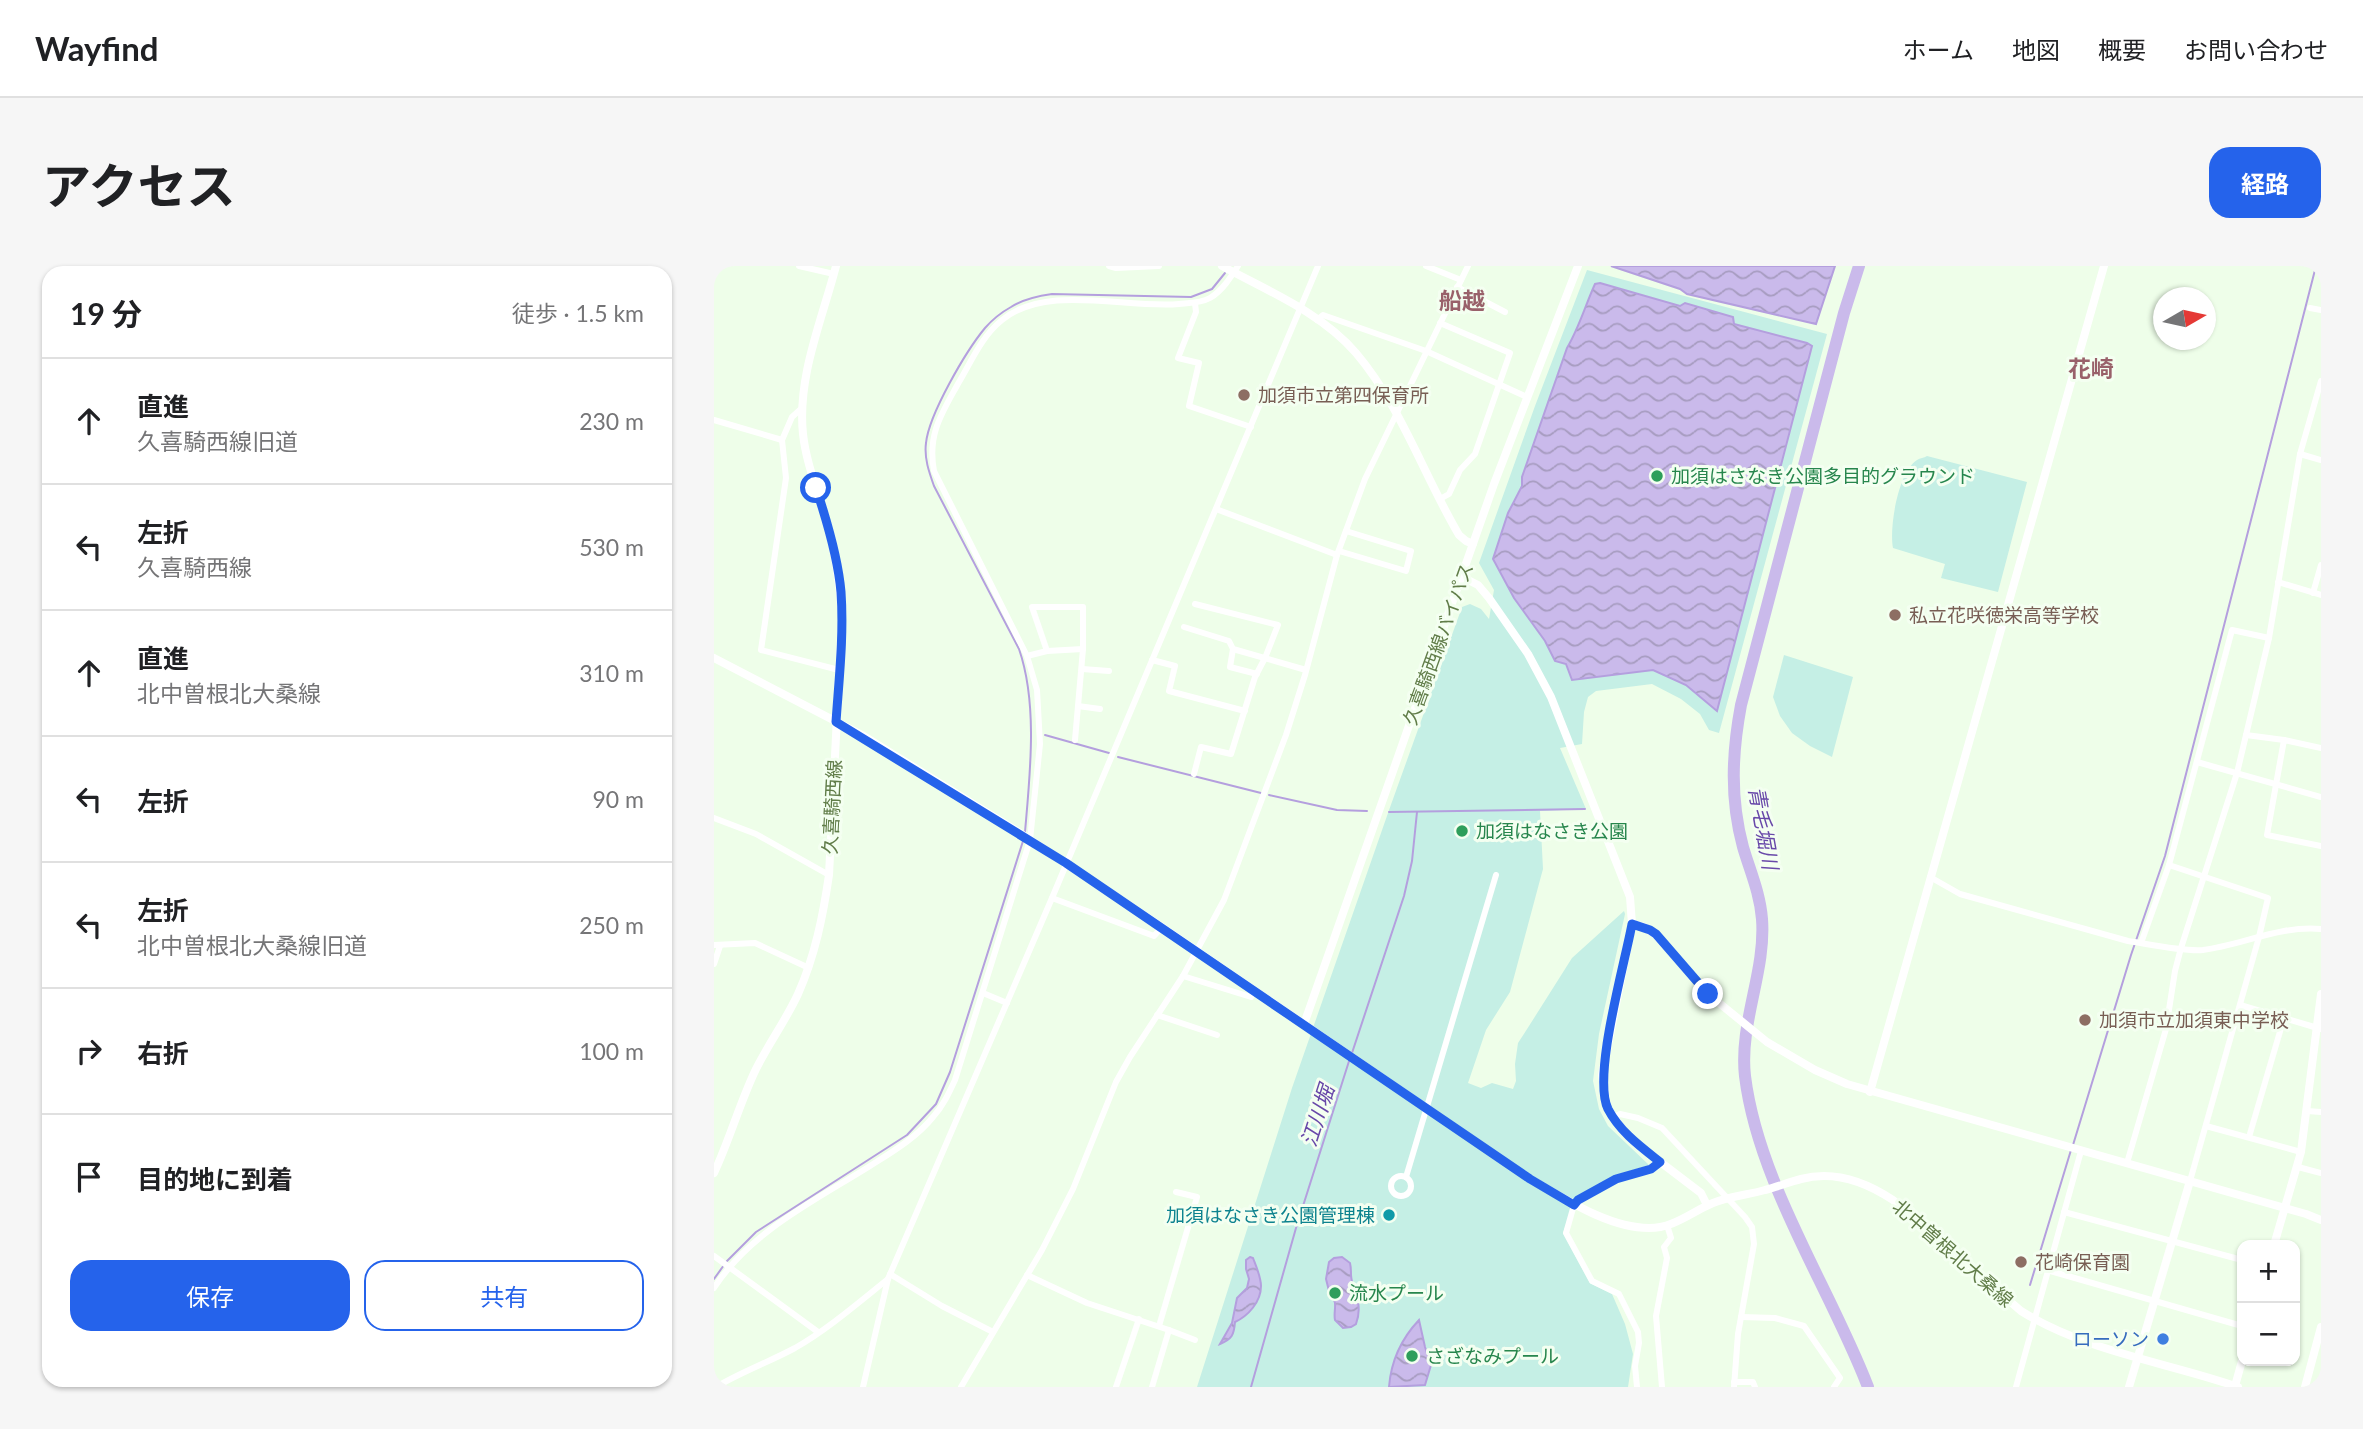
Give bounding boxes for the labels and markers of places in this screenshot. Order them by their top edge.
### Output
place label: 加須市立第四保育所 [1258,383,1429,406]
marker: 加須市立第四保育所 [1236,387,1252,403]
place label: 加須はさなき公園多目的グラウンド [1671,464,1975,487]
marker: 加須はさなき公園多目的グラウンド [1649,468,1665,484]
place label: 私立花咲徳栄高等学校 [1909,603,2099,626]
marker: 私立花咲徳栄高等学校 [1887,607,1903,623]
place label: 加須はなさき公園 [1476,819,1628,842]
marker: 加須はなさき公園 [1454,823,1470,839]
place label: 加須市立加須東中学校 [2099,1008,2289,1031]
marker: 加須市立加須東中学校 [2077,1012,2093,1028]
place label: 加須はなさき公園管理棟 [1166,1203,1375,1226]
marker: 加須はなさき公園管理棟 [1381,1207,1397,1223]
place label: 花崎保育園 [2035,1250,2130,1273]
marker: 花崎保育園 [2013,1254,2029,1270]
place label: 流水プール [1349,1281,1444,1304]
marker: 流水プール [1327,1285,1343,1301]
place label: ローソン [2073,1327,2149,1350]
marker: ローソン [2155,1331,2171,1347]
place label: さざなみプール [1426,1344,1559,1367]
marker: さざなみプール [1404,1348,1420,1364]

